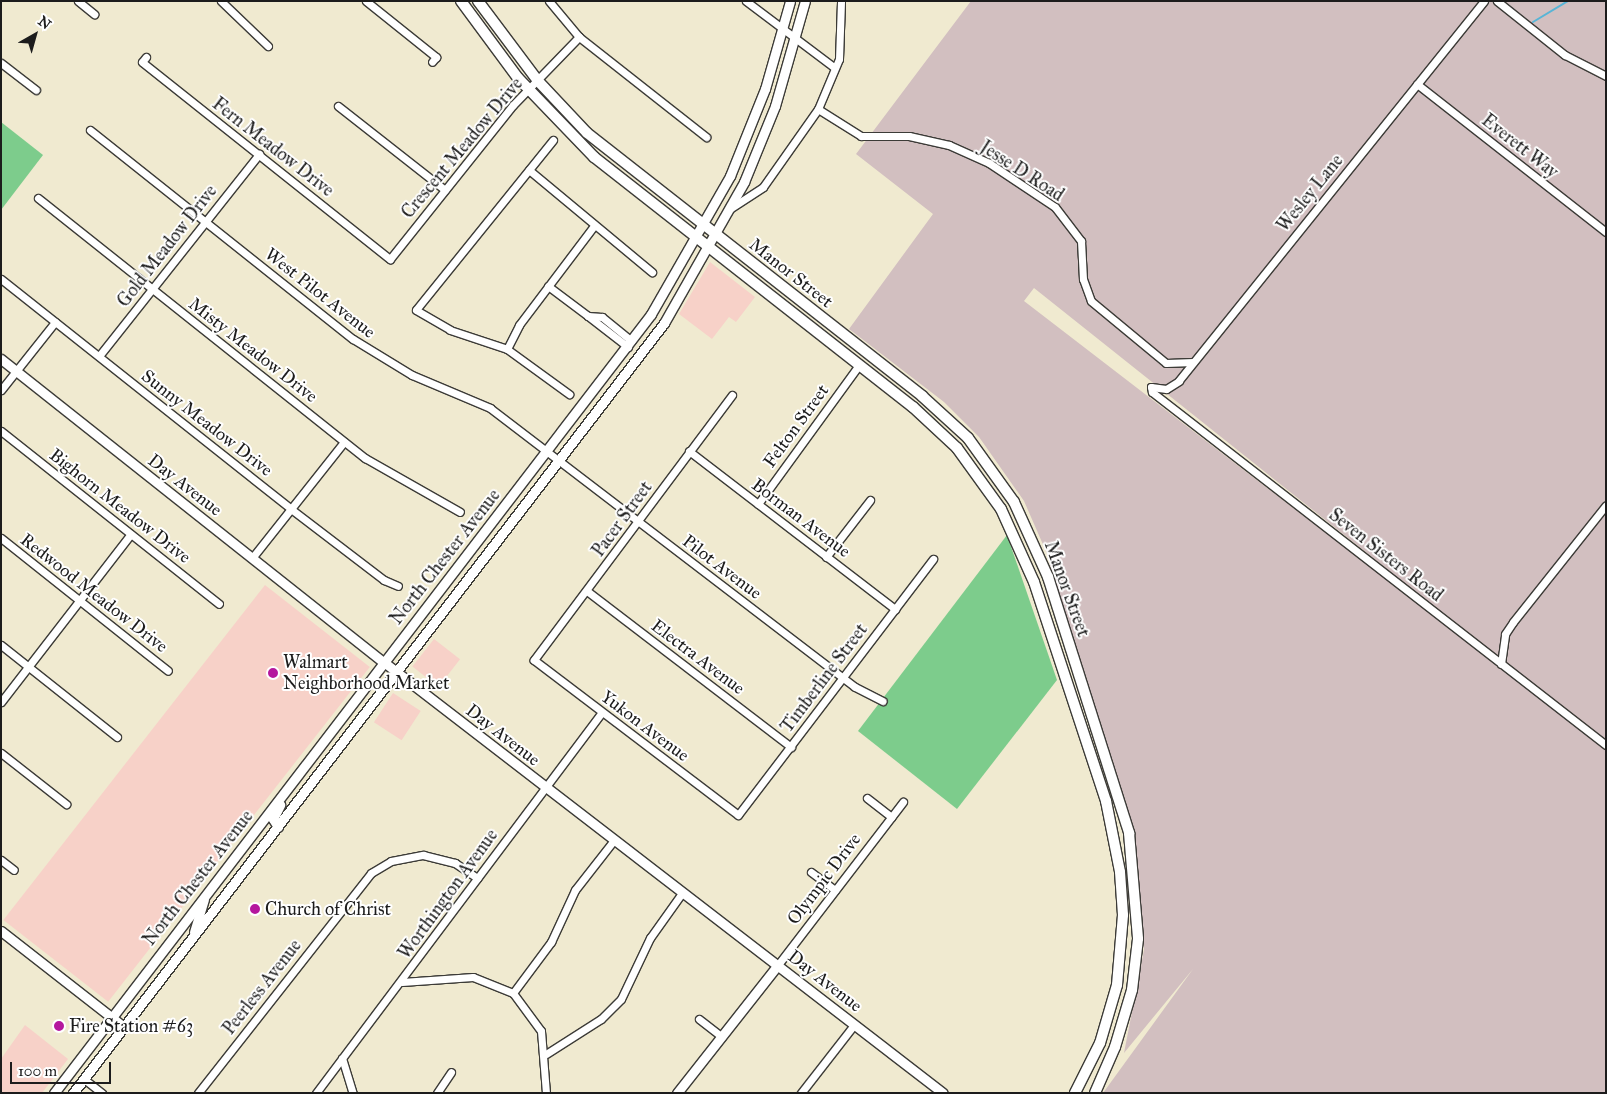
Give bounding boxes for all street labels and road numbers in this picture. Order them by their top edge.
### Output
street label: Crescent Meadow Drive [397,73,527,223]
street label: Fern Meadow Drive [208,93,338,201]
street label: Everett Way [1477,109,1563,183]
street label: Jesse D Road [976,136,1068,206]
street label: Wesley Lane [1272,150,1348,236]
street label: Gold Meadow Drive [113,181,221,311]
street label: Manor Street [745,234,837,312]
street label: West Pilot Avenue [260,243,380,343]
street label: Misty Meadow Drive [184,293,322,407]
street label: Sunny Meadow Drive [137,365,277,481]
street label: Felton Street [759,380,833,472]
street label: Bighorn Meadow Drive [45,444,195,568]
street label: Day Avenue [144,449,226,521]
street label: Borman Avenue [747,474,855,562]
street label: Pacer Street [587,477,657,561]
street label: North Chester Avenue [385,485,505,629]
street label: Seven Sisters Road [1325,504,1447,606]
street label: Redwood Meadow Drive [16,529,172,657]
street label: Pilot Avenue [678,530,766,604]
street label: Manor Street [1040,538,1094,640]
street label: Electra Avenue [647,615,749,699]
street label: Timberline Street [776,619,872,737]
street label: Yukon Avenue [597,686,693,766]
street label: Day Avenue [462,699,544,771]
street label: North Chester Avenue [138,806,258,950]
street label: Worthington Avenue [394,825,502,963]
street label: Olympic Drive [783,829,865,929]
street label: Peerless Avenue [218,935,306,1039]
street label: Day Avenue [784,945,866,1017]

